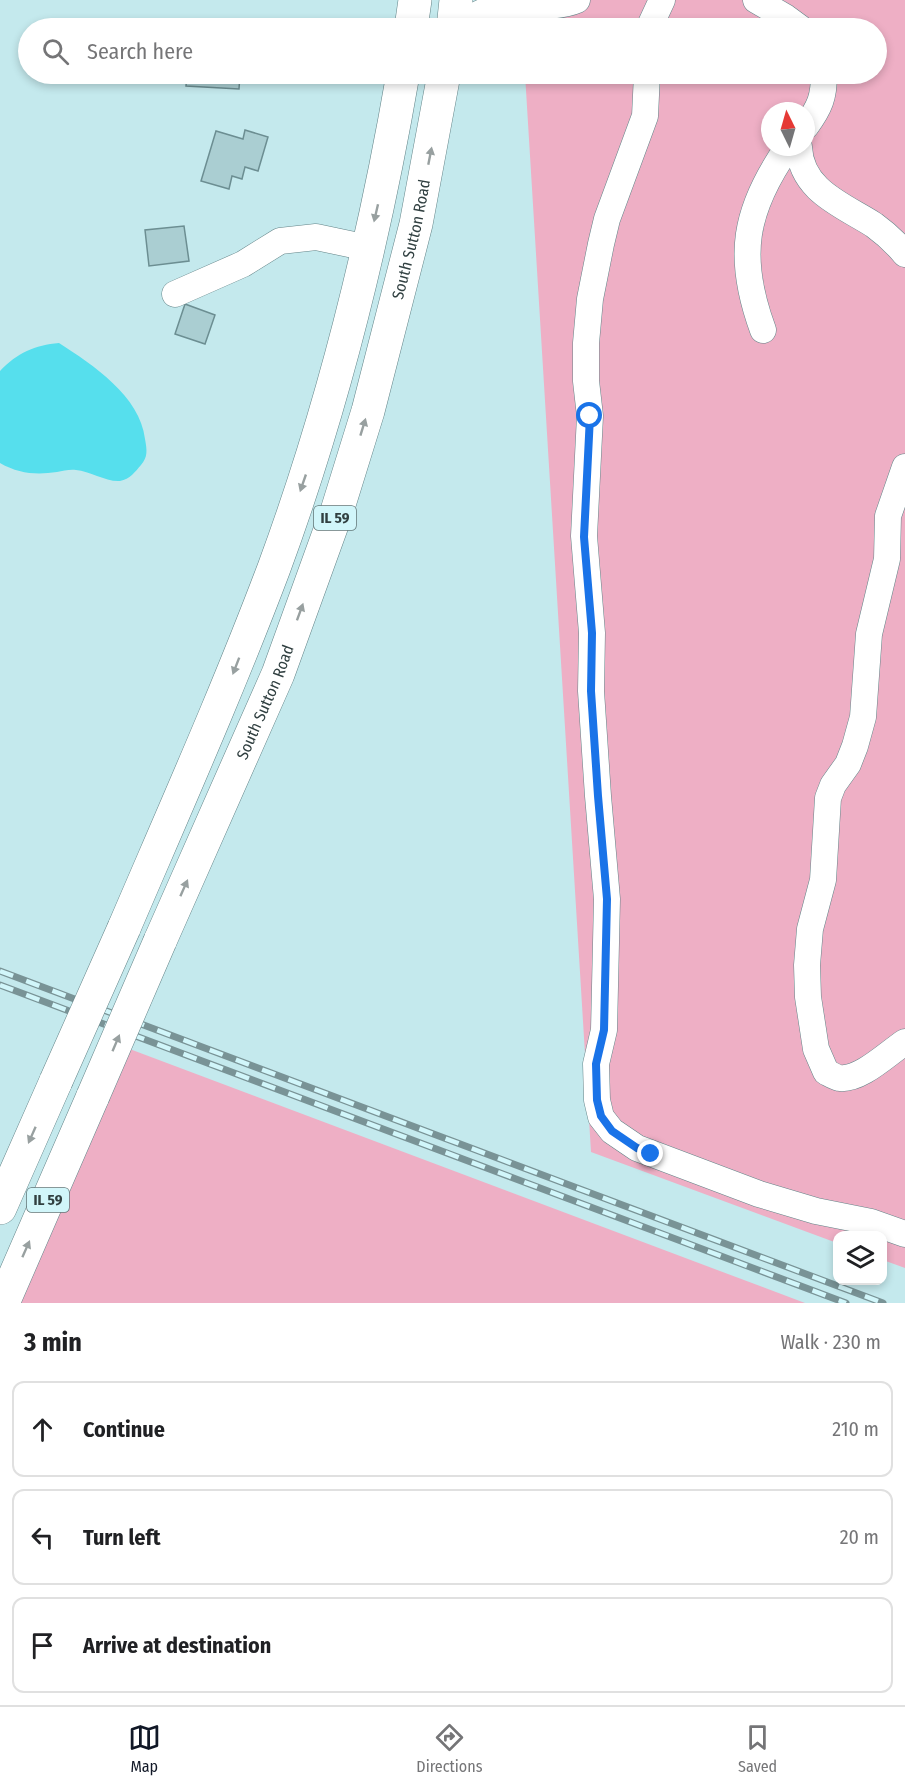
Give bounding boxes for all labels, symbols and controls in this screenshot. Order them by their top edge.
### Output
search box [18,18,887,84]
icon: search [39,35,72,68]
text: Search here [87,38,193,65]
north arrow [761,102,815,156]
one-way arrow [426,146,435,165]
street label: South Sutton Road [388,178,434,301]
one-way arrow [371,204,381,223]
route start [576,402,602,428]
one-way arrow [359,418,368,436]
one-way arrow [298,474,308,492]
road number: IL 59 [314,506,356,530]
one-way arrow [296,602,306,620]
street label: South Sutton Road [233,642,298,762]
one-way arrow [231,657,241,675]
one-way arrow [180,879,189,897]
one-way arrow [111,1033,121,1051]
one-way arrow [27,1126,37,1144]
route end [637,1140,663,1166]
road number: IL 59 [27,1188,69,1212]
map controls [833,1231,887,1285]
button: layers [833,1231,887,1285]
one-way arrow [21,1240,31,1258]
text: 3 min [24,1327,82,1358]
text: Walk · 230 m [780,1330,881,1354]
icon: ahead [26,1413,59,1446]
text: Continue [83,1416,165,1443]
text: 210 m [832,1417,879,1441]
icon: left [26,1521,59,1554]
text: Turn left [83,1524,161,1551]
text: 20 m [840,1525,879,1549]
icon: arrive [26,1629,59,1662]
text: Arrive at destination [83,1632,271,1659]
tab: Map [128,1721,161,1776]
tab: Directions [416,1721,483,1776]
tab: Saved [738,1721,777,1776]

